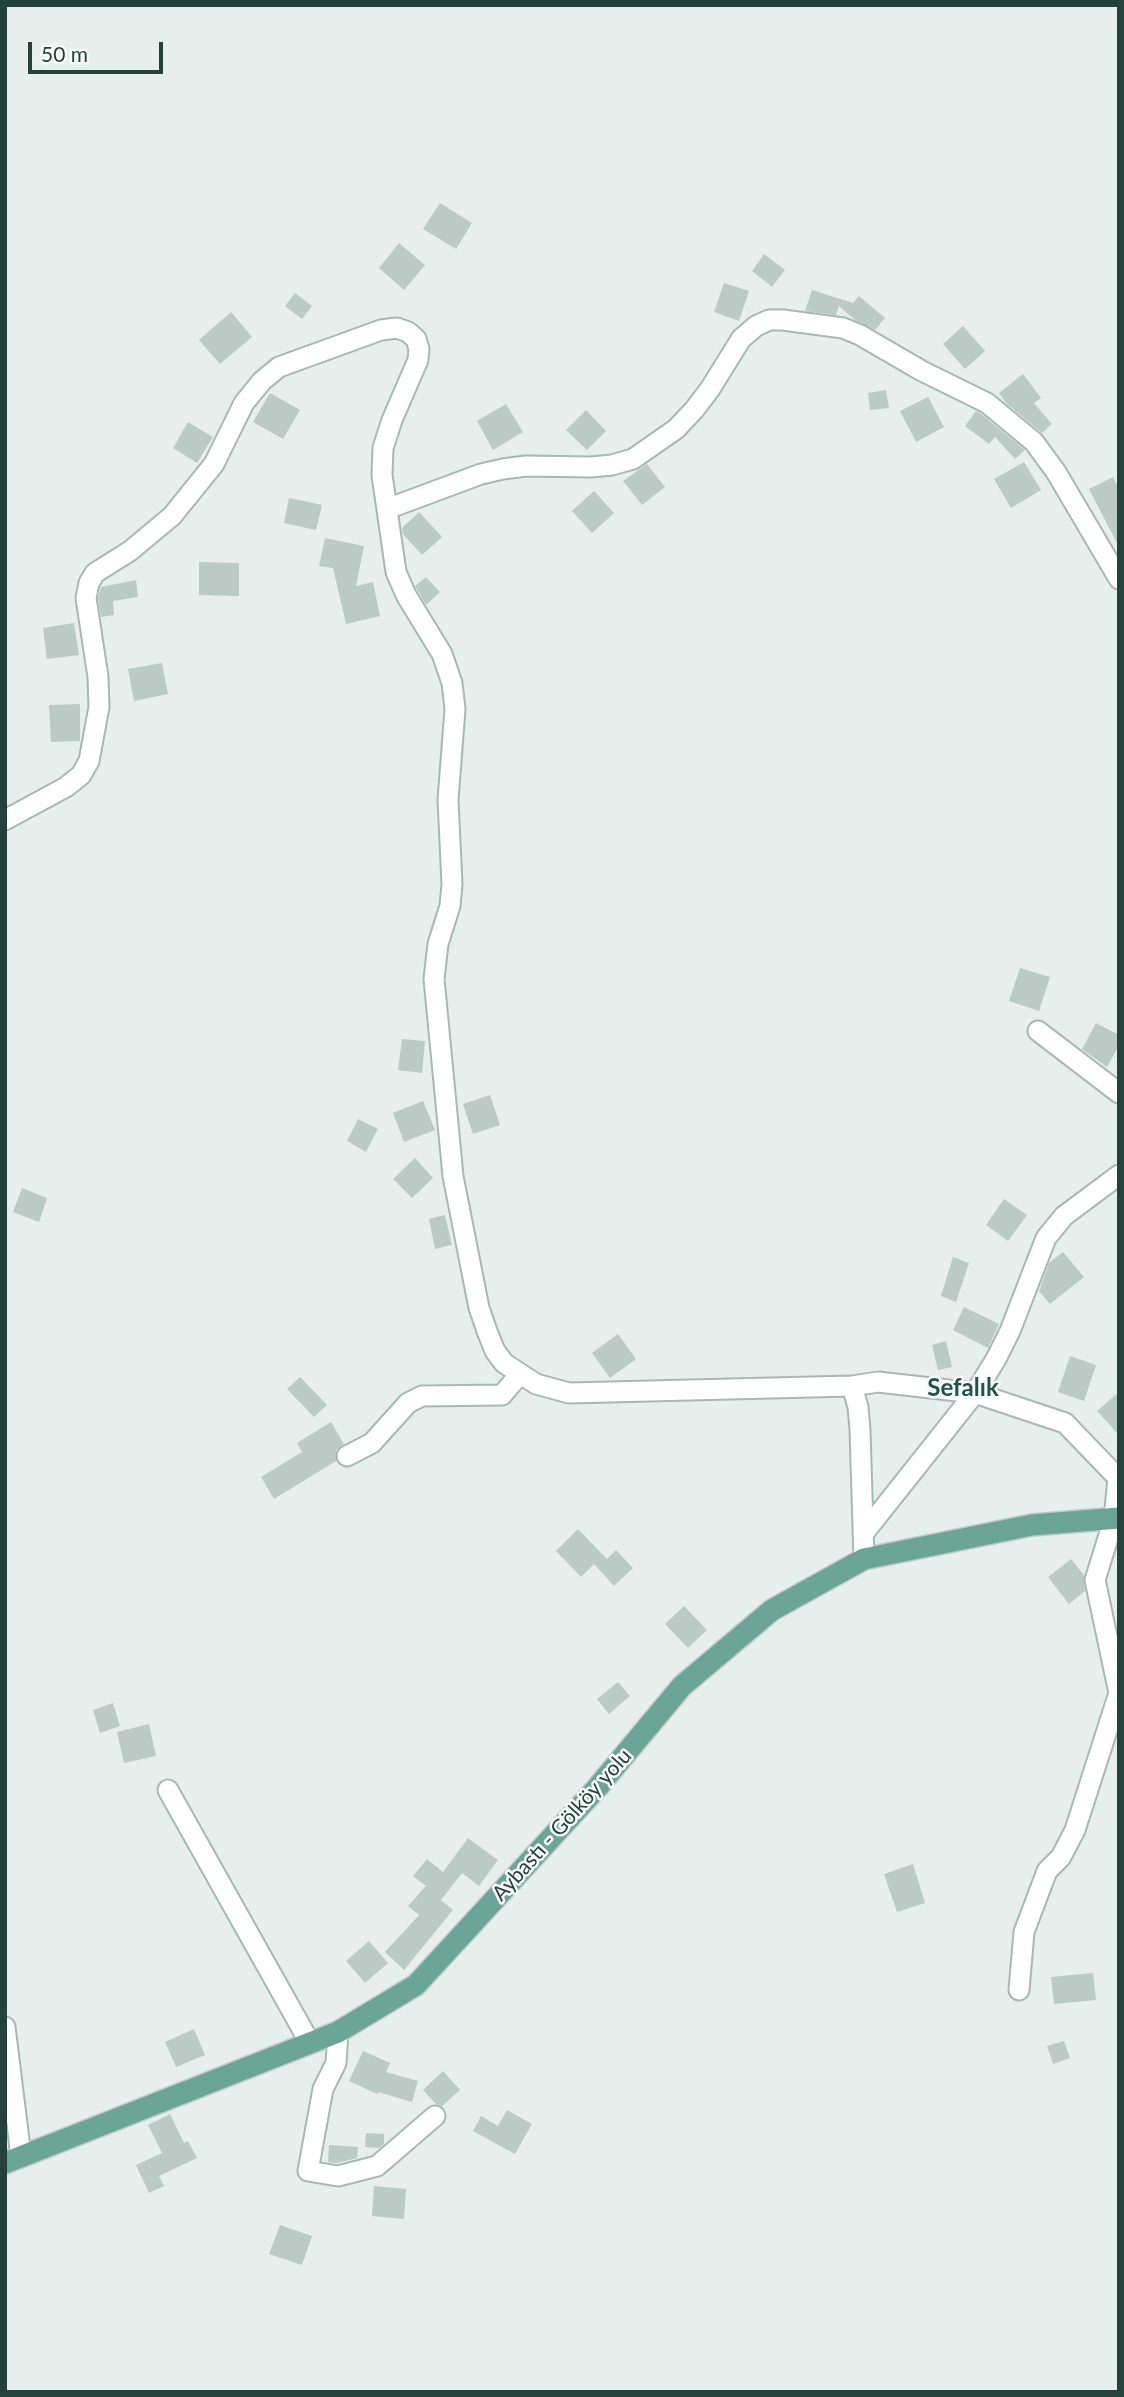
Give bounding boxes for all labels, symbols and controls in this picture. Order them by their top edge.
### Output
scale bar [32,28,166,72]
text: 50 m [41,41,88,66]
district label: Sefalık [927,1374,999,1402]
street label: Aybastı - Gölköy yolu [487,1744,637,1906]

